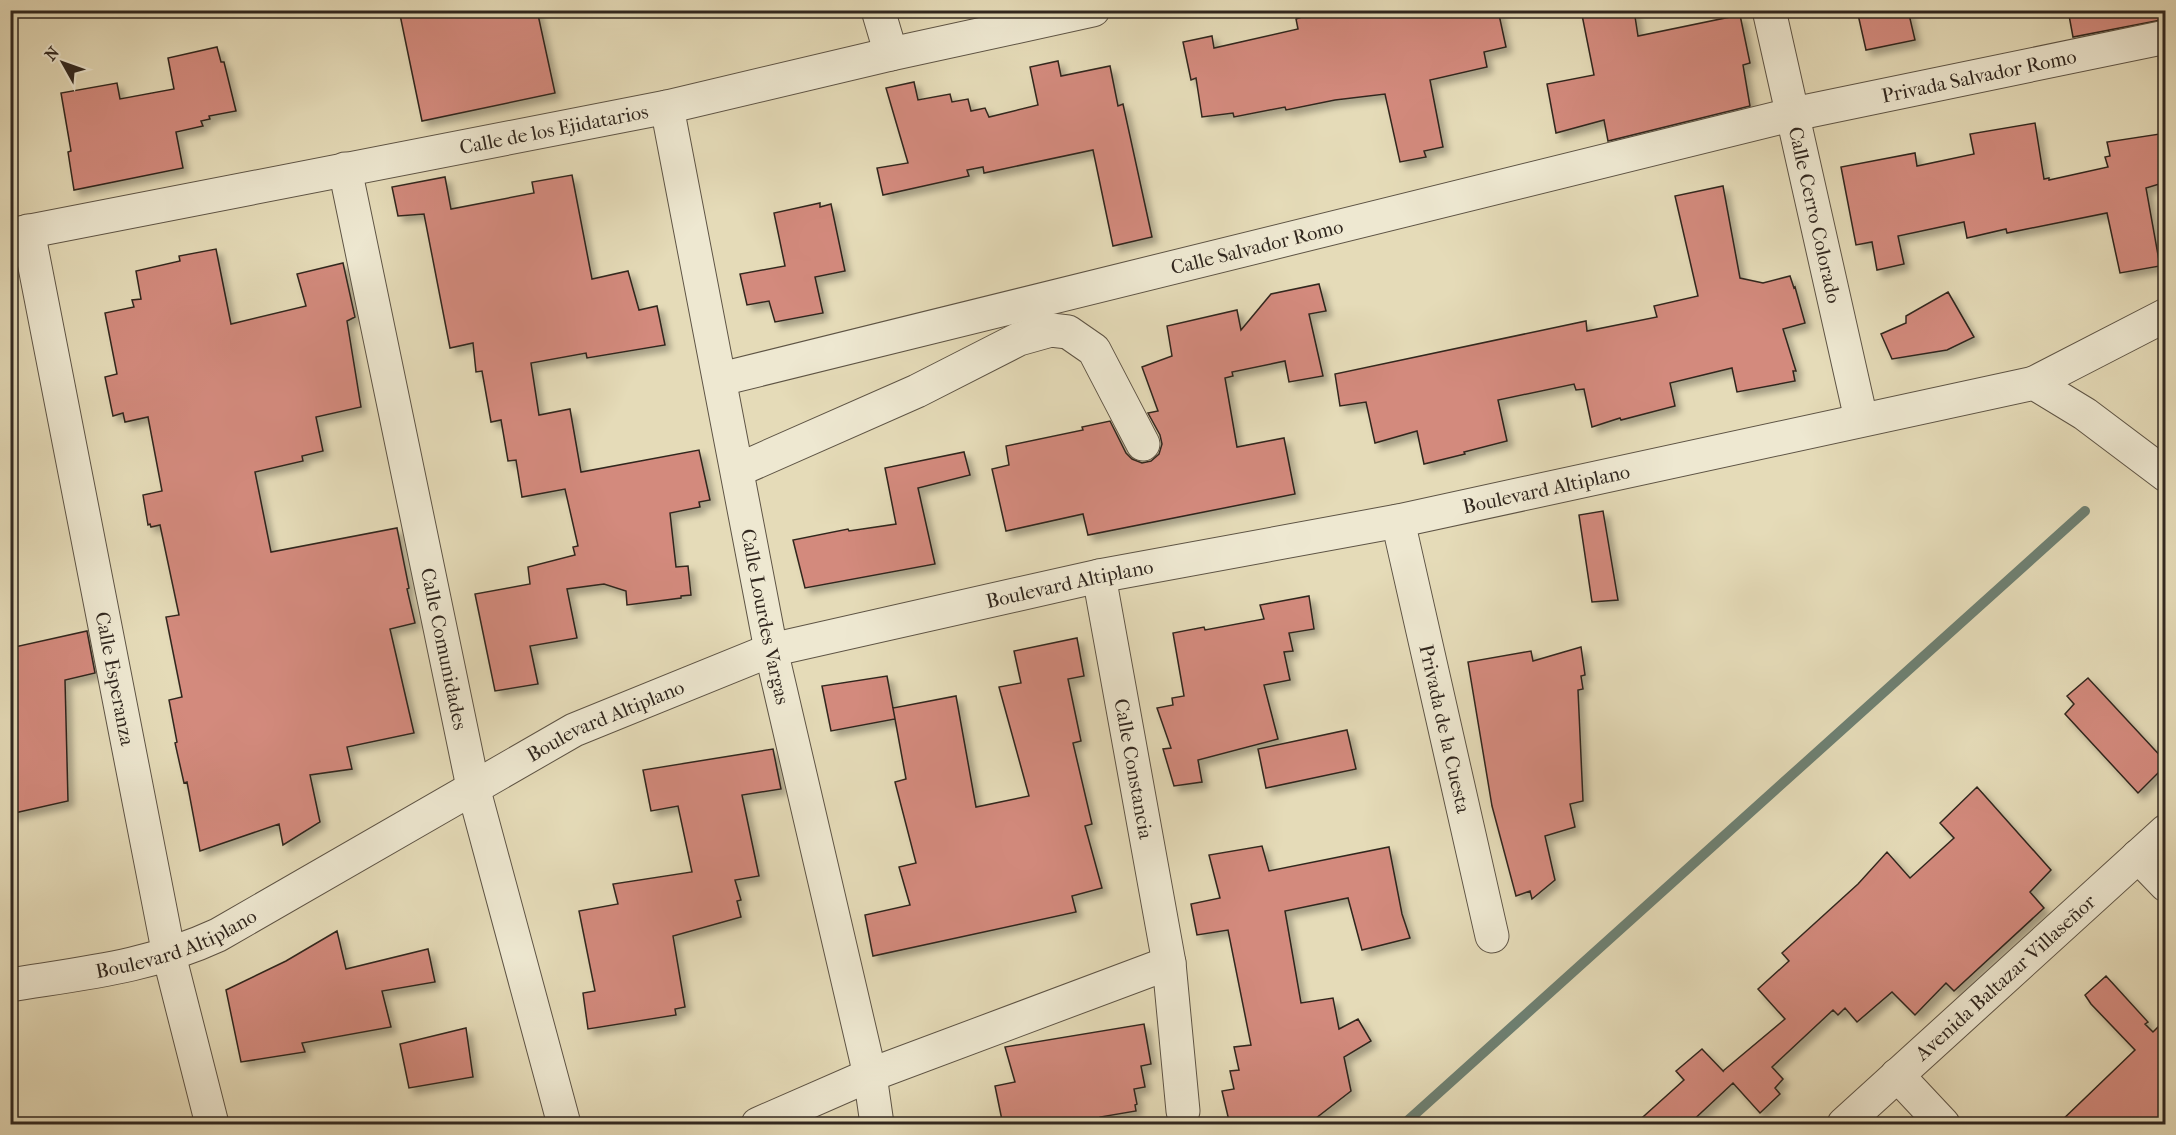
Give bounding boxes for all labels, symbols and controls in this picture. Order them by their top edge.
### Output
north arrow [33,33,93,93]
text: N [41,42,64,64]
street label: Privada Salvador Romo [1879,44,2078,107]
street label: Calle de los Ejidatarios [458,99,650,159]
street label: Calle Cerro Colorado [1784,124,1846,305]
street label: Calle Salvador Romo [1168,214,1345,279]
street label: Boulevard Altiplano [1460,460,1632,518]
street label: Calle Lourdes Vargas [737,527,795,707]
street label: Boulevard Altiplano [984,555,1155,613]
street label: Calle Comunidades [416,566,472,732]
street label: Calle Esperanza [91,610,140,748]
street label: Privada de la Cuesta [1415,642,1475,816]
street label: Boulevard Altiplano [523,675,687,766]
street label: Calle Constancia [1110,697,1158,842]
street label: Avenida Baltazar Villaseñor [1910,889,2100,1066]
street label: Boulevard Altiplano [94,904,261,983]

